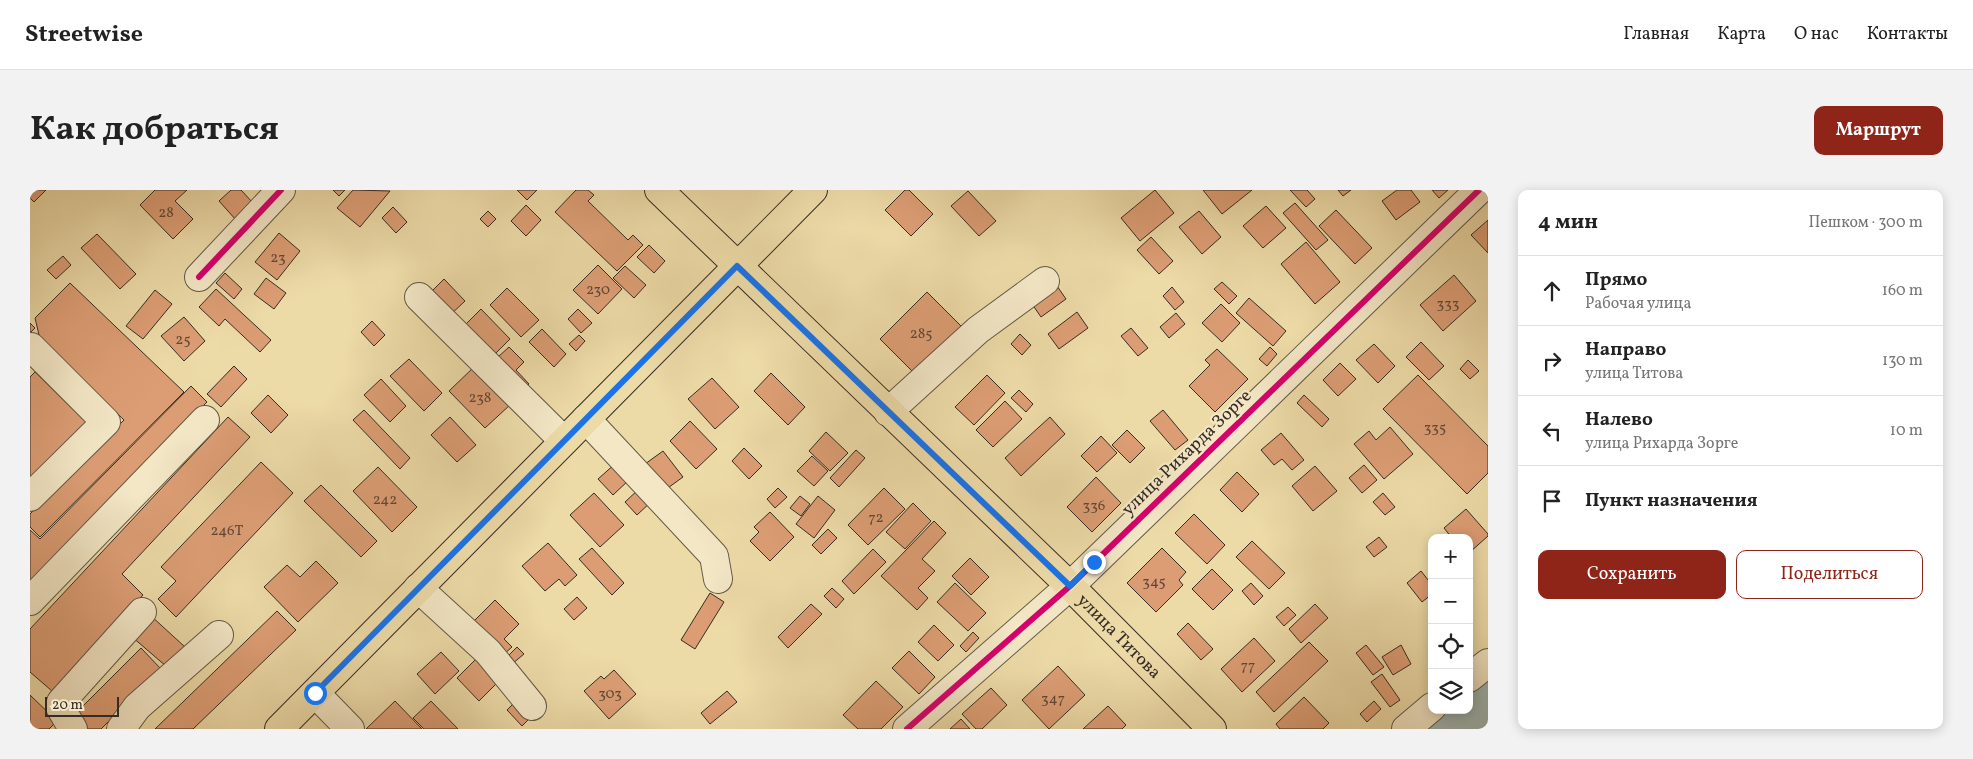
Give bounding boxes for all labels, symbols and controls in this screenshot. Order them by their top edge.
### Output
text: Streetwise [25,18,143,52]
text: Главная [1623,22,1689,47]
text: Карта [1717,22,1766,47]
text: О нас [1794,22,1839,47]
text: Контакты [1867,22,1948,47]
text: Как добраться [30,106,279,154]
button: Маршрут [1814,106,1943,155]
house number: 28 [158,203,174,224]
text: 4 мин [1538,208,1598,237]
text: Пешком · 300 m [1808,212,1923,234]
house number: 23 [270,248,286,269]
text: Прямо [1585,267,1647,293]
icon: ahead [1538,277,1566,305]
house number: 230 [586,280,610,301]
text: 160 m [1882,280,1923,302]
text: Рабочая улица [1585,293,1691,315]
house number: 333 [1437,294,1459,315]
house number: 285 [910,324,932,345]
house number: 25 [175,330,191,351]
text: Направо [1585,337,1667,363]
icon: right [1538,347,1566,375]
text: 130 m [1882,350,1923,372]
text: улица Титова [1585,363,1683,385]
street label: улица Рихарда Зорге [1116,384,1258,522]
house number: 238 [469,388,491,409]
text: Налево [1585,407,1653,433]
icon: left [1538,417,1566,445]
house number: 335 [1424,418,1446,439]
text: 10 m [1890,420,1923,442]
text: улица Рихарда Зорге [1585,433,1738,455]
icon: arrive [1538,487,1566,515]
text: Пункт назначения [1585,488,1758,514]
house number: 242 [373,490,397,511]
house number: 336 [1083,496,1105,517]
house number: 72 [868,508,884,529]
house number: 246Т [211,521,244,542]
map controls [1428,534,1473,714]
button: + [1428,534,1473,579]
button: Сохранить [1538,550,1726,599]
button: Поделиться [1736,550,1923,599]
route end [1083,551,1106,574]
house number: 345 [1142,572,1166,593]
button: − [1428,579,1473,624]
street label: улица Титова [1071,589,1166,685]
button: locate [1428,624,1473,669]
house number: 77 [1241,656,1255,677]
button: layers [1428,669,1473,714]
route start [304,682,327,705]
house number: 303 [598,684,622,705]
house number: 347 [1041,689,1065,710]
scale bar [45,694,119,717]
text: 20 m [52,696,83,715]

